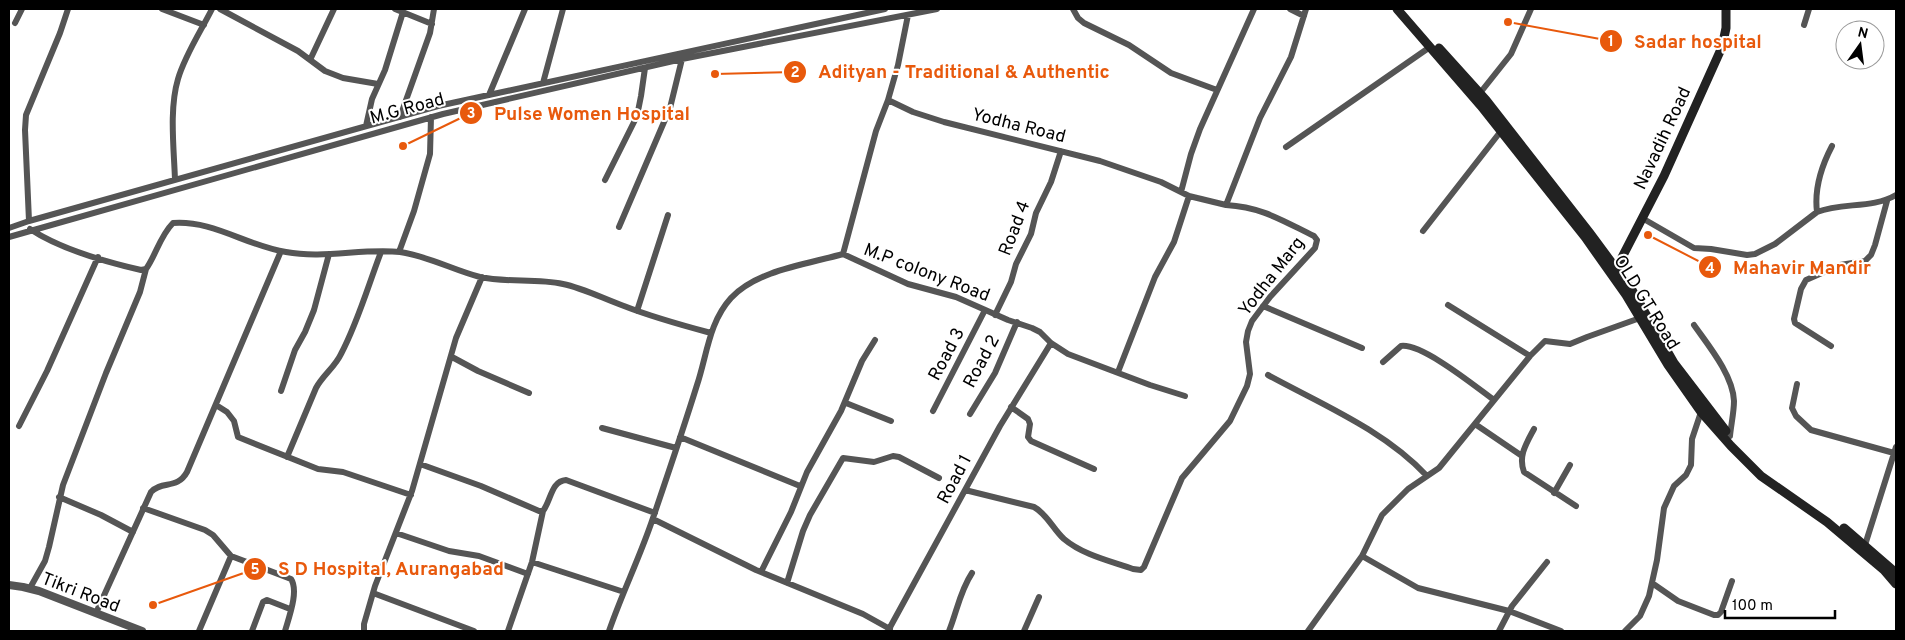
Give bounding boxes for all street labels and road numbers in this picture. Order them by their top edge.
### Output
street label: Navadih Road [1629,83,1697,194]
street label: M.G Road [368,89,447,130]
street label: Yodha Road [969,104,1068,149]
street label: Road 4 [994,198,1036,259]
street label: Yodha Marg [1234,233,1310,321]
street label: M.P colony Road [860,239,993,308]
street label: OLD GT Road [1608,251,1684,354]
street label: Road 3 [924,324,971,385]
street label: Road 2 [959,331,1006,392]
street label: Road 1 [933,451,978,508]
street label: Tikri Road [38,568,123,619]

